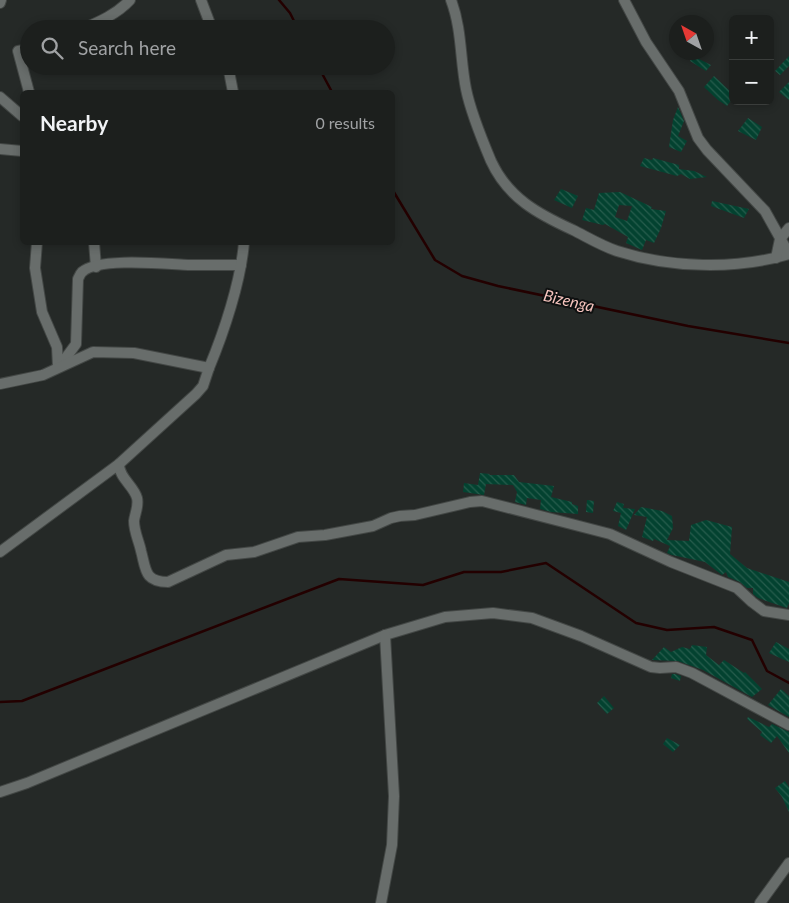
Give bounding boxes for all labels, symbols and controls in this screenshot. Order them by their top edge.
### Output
north arrow [669,15,714,60]
map controls [729,15,774,105]
button: + [729,15,774,60]
search box [20,20,395,75]
icon: search [38,34,66,62]
text: Search here [78,36,176,59]
button: − [729,60,774,105]
text: Nearby [40,110,108,135]
text: 0 results [315,113,375,132]
water label: Bizenga [542,285,596,315]

